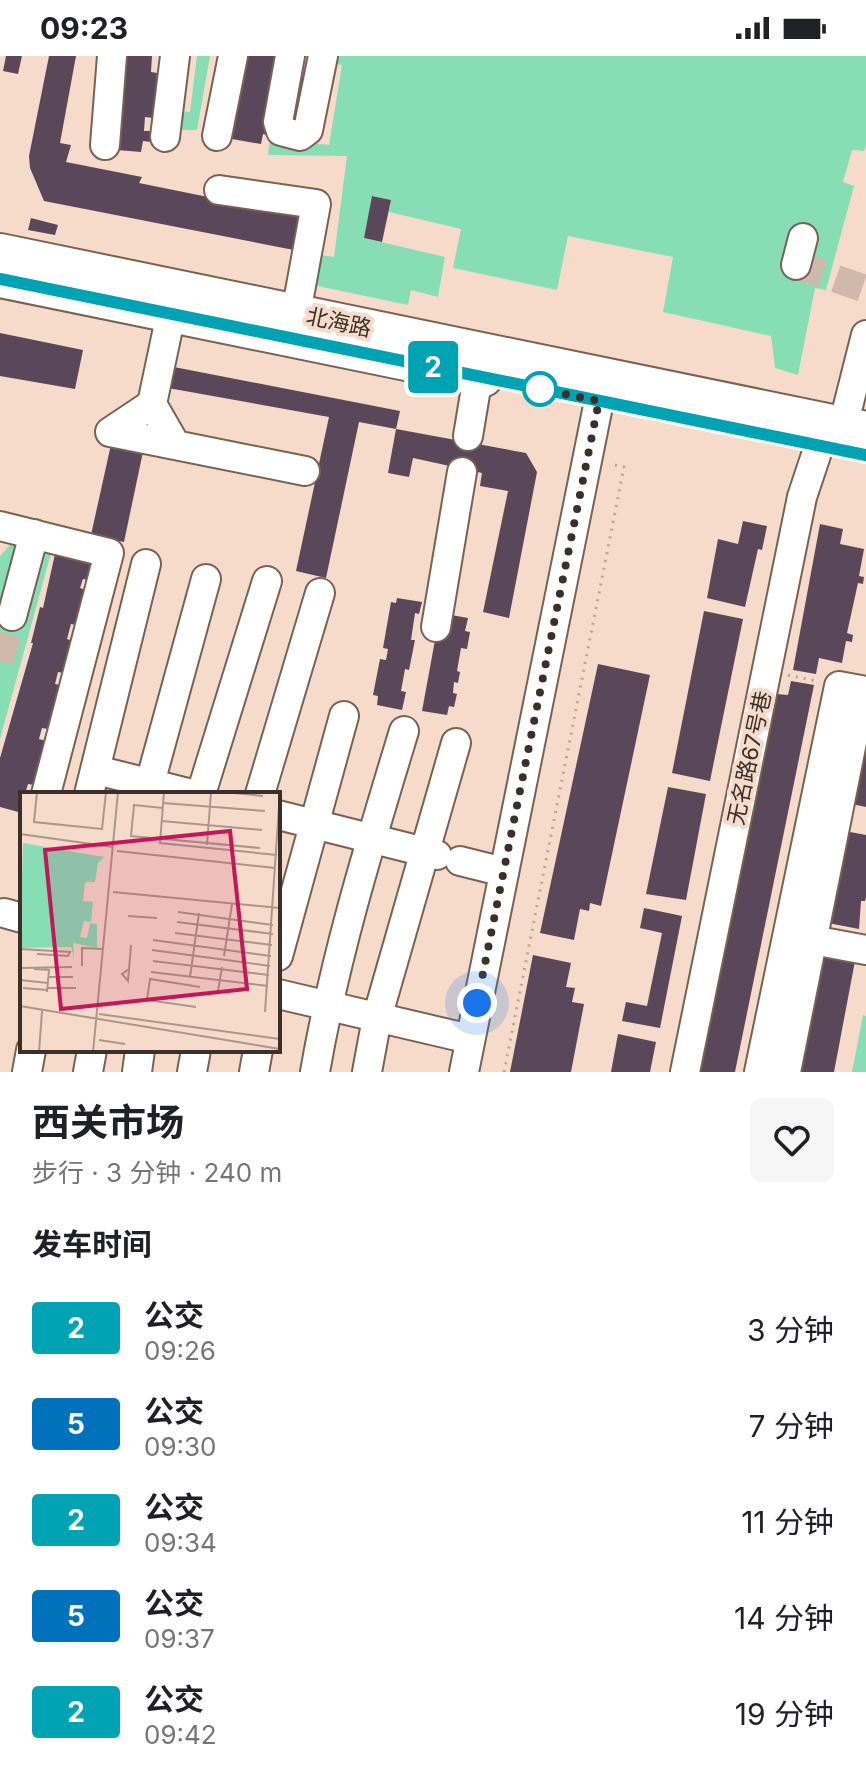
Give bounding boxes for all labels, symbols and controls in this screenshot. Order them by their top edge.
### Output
text: 09:23 [40,10,128,46]
street label: 北海路 [304,302,374,342]
line badge: 2 [407,341,459,393]
text: 2 [424,350,442,384]
unlabelled marker [523,372,557,406]
street label: 无名路67号巷 [722,689,776,827]
inset map [20,792,280,1052]
your location [457,983,497,1023]
button: heart [750,1098,834,1182]
text: 西关市场 [32,1099,184,1145]
text: 步行 · 3 分钟 · 240 m [32,1157,282,1188]
text: 发车时间 [32,1226,152,1262]
text: 公交 [144,1297,204,1333]
text: 2 [67,1311,85,1345]
text: 3 分钟 [747,1312,834,1348]
text: 09:26 [144,1335,216,1366]
text: 公交 [144,1393,204,1429]
text: 5 [67,1407,85,1441]
text: 7 分钟 [749,1408,834,1444]
text: 09:30 [144,1431,216,1462]
text: 公交 [144,1489,204,1525]
text: 2 [67,1503,85,1537]
text: 11 分钟 [741,1504,834,1540]
text: 09:34 [144,1527,217,1558]
text: 公交 [144,1585,204,1621]
text: 5 [67,1599,85,1633]
text: 14 分钟 [734,1600,834,1636]
text: 09:37 [144,1623,215,1654]
text: 公交 [144,1681,204,1717]
text: 2 [67,1695,85,1729]
text: 19 分钟 [735,1696,834,1732]
text: 09:42 [144,1719,217,1750]

